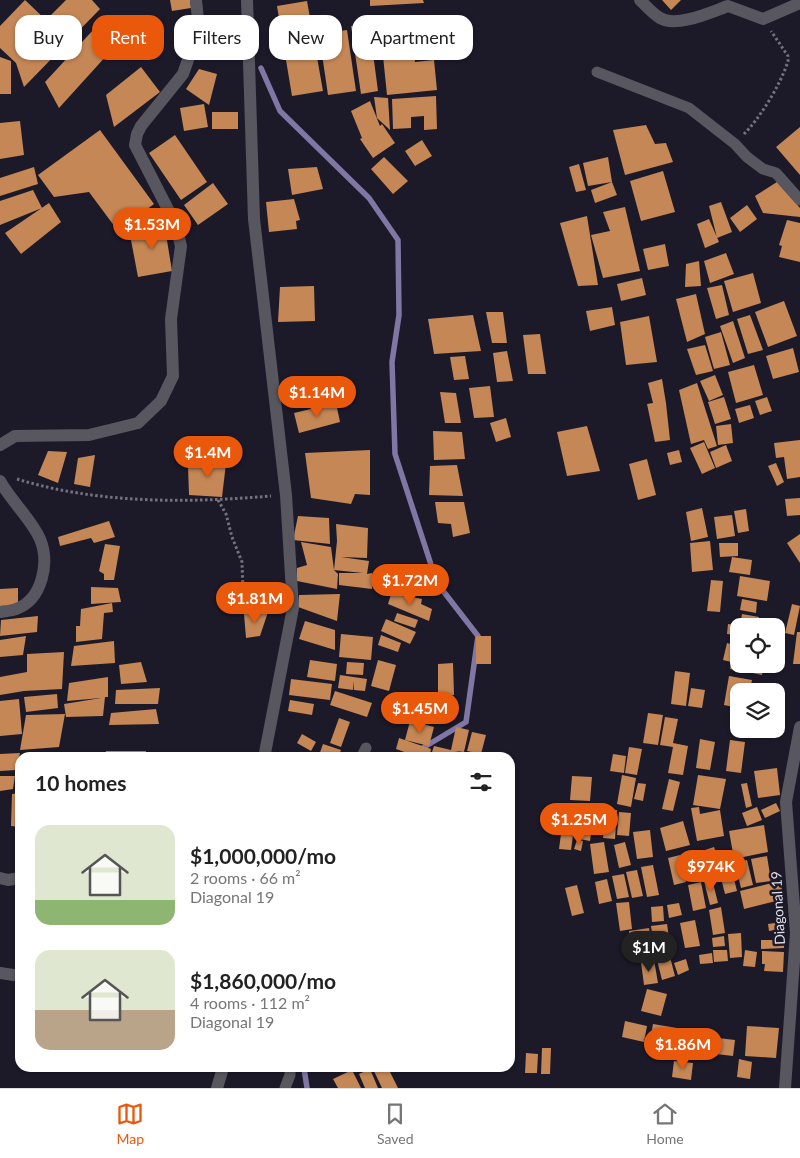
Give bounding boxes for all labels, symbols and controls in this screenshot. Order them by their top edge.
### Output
chip: Buy [15,15,82,60]
chip: Rent [92,15,164,60]
chip: Filters [174,15,259,60]
chip: New [269,15,342,60]
chip: Apartment [352,15,473,60]
pin: $1.53M [111,208,193,250]
text: $1.53M [124,214,180,233]
pin: $1.14M [276,376,358,418]
text: $1.14M [289,382,345,401]
pin: $1.4M [173,436,243,478]
text: $1.4M [185,442,231,461]
pin: $1.72M [369,564,451,606]
text: $1.72M [382,570,438,589]
pin: $1.81M [214,582,296,624]
text: $1.81M [227,588,283,607]
map controls [730,618,785,738]
button: locate [730,618,785,673]
button: layers [730,683,785,738]
pin: $1.45M [379,692,461,734]
text: $1.45M [392,698,448,717]
icon: filters [467,768,495,796]
text: 10 homes [35,770,126,795]
pin: $1.25M [538,802,620,845]
text: $1.25M [551,809,607,828]
text: $1,000,000/mo [190,843,336,868]
icon: home [75,845,135,905]
pin: $974K [676,850,746,892]
text: $974K [687,856,735,875]
text: 2 rooms · 66 m² [190,868,301,887]
street label: Diagonal 19 [767,871,788,945]
text: Diagonal 19 [190,887,274,906]
pin: $1M [625,930,673,973]
text: $1M [632,937,666,956]
text: $1,860,000/mo [190,968,336,993]
icon: home [75,970,135,1030]
text: 4 rooms · 112 m² [190,993,310,1012]
text: Diagonal 19 [190,1012,274,1031]
pin: $1.86M [642,1028,724,1070]
text: $1.86M [655,1034,711,1053]
tab: Map [116,1100,144,1147]
tab: Saved [377,1100,414,1147]
tab: Home [646,1100,684,1147]

